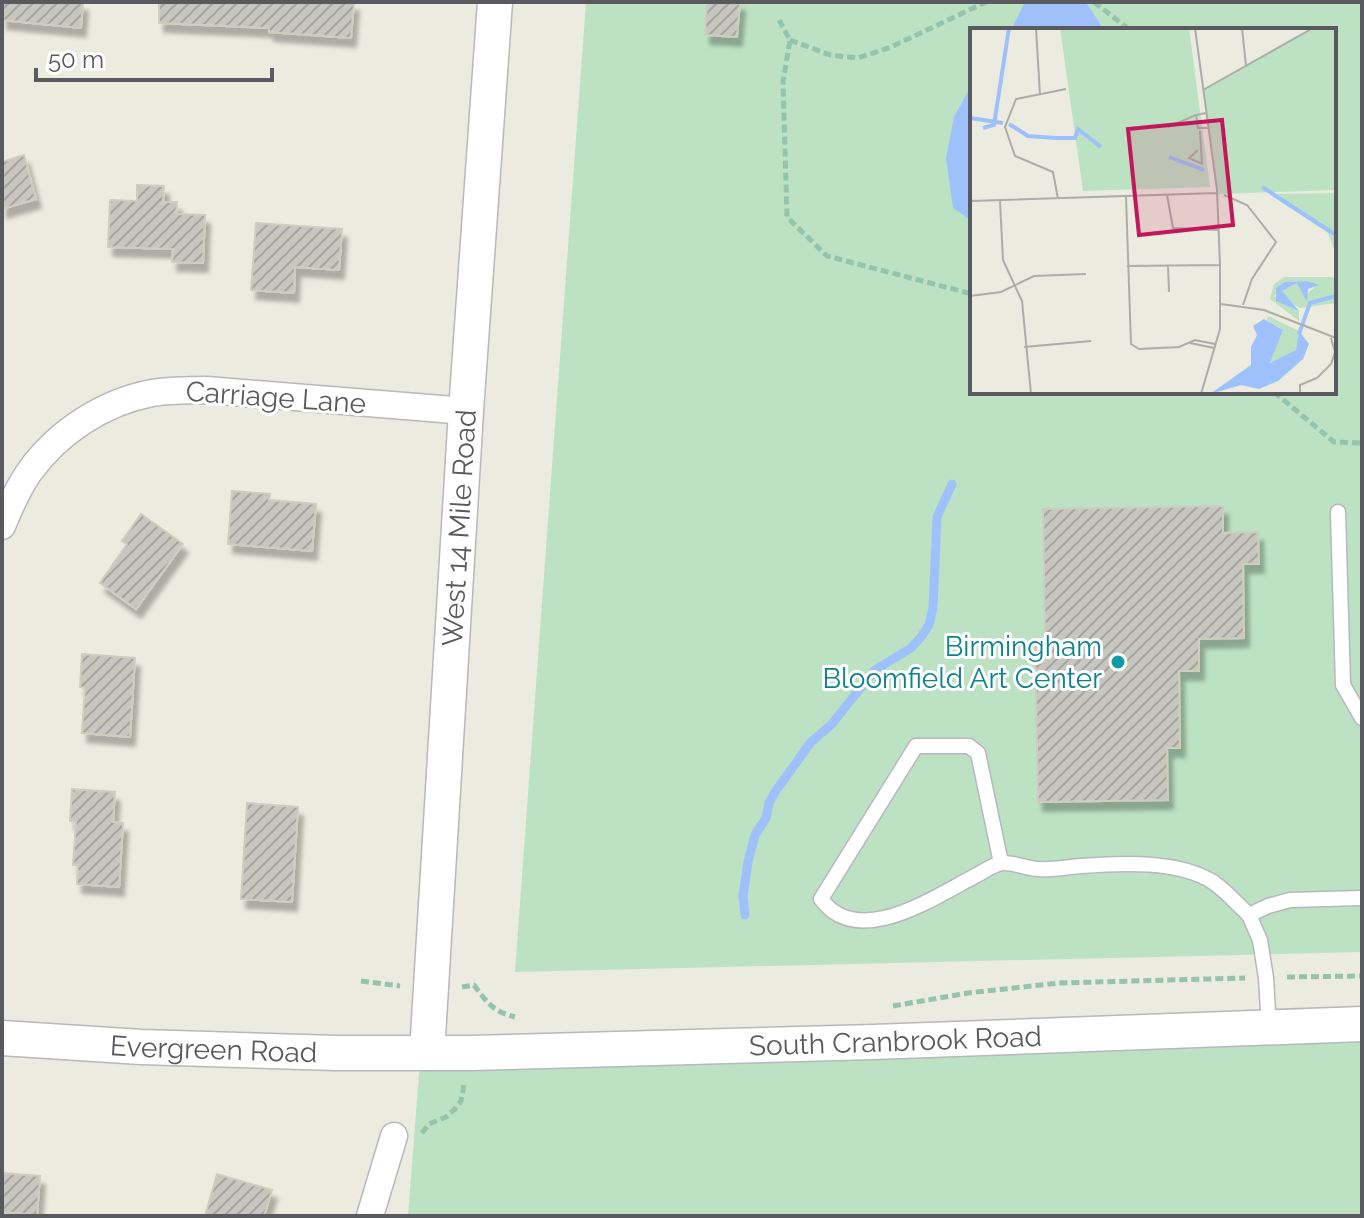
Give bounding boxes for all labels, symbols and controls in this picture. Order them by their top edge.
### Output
inset map [970,28,1336,394]
scale bar [36,32,272,82]
text: 50 m [48,45,104,74]
street label: Carriage Lane [185,375,367,420]
street label: West 14 Mile Road [436,409,483,647]
place label: Birmingham Bloomfield Art Center [822,630,1102,695]
marker: Birmingham Bloomfield Art Center [1109,653,1127,671]
street label: South Cranbrook Road [749,1020,1042,1062]
street label: Evergreen Road [109,1029,318,1069]

